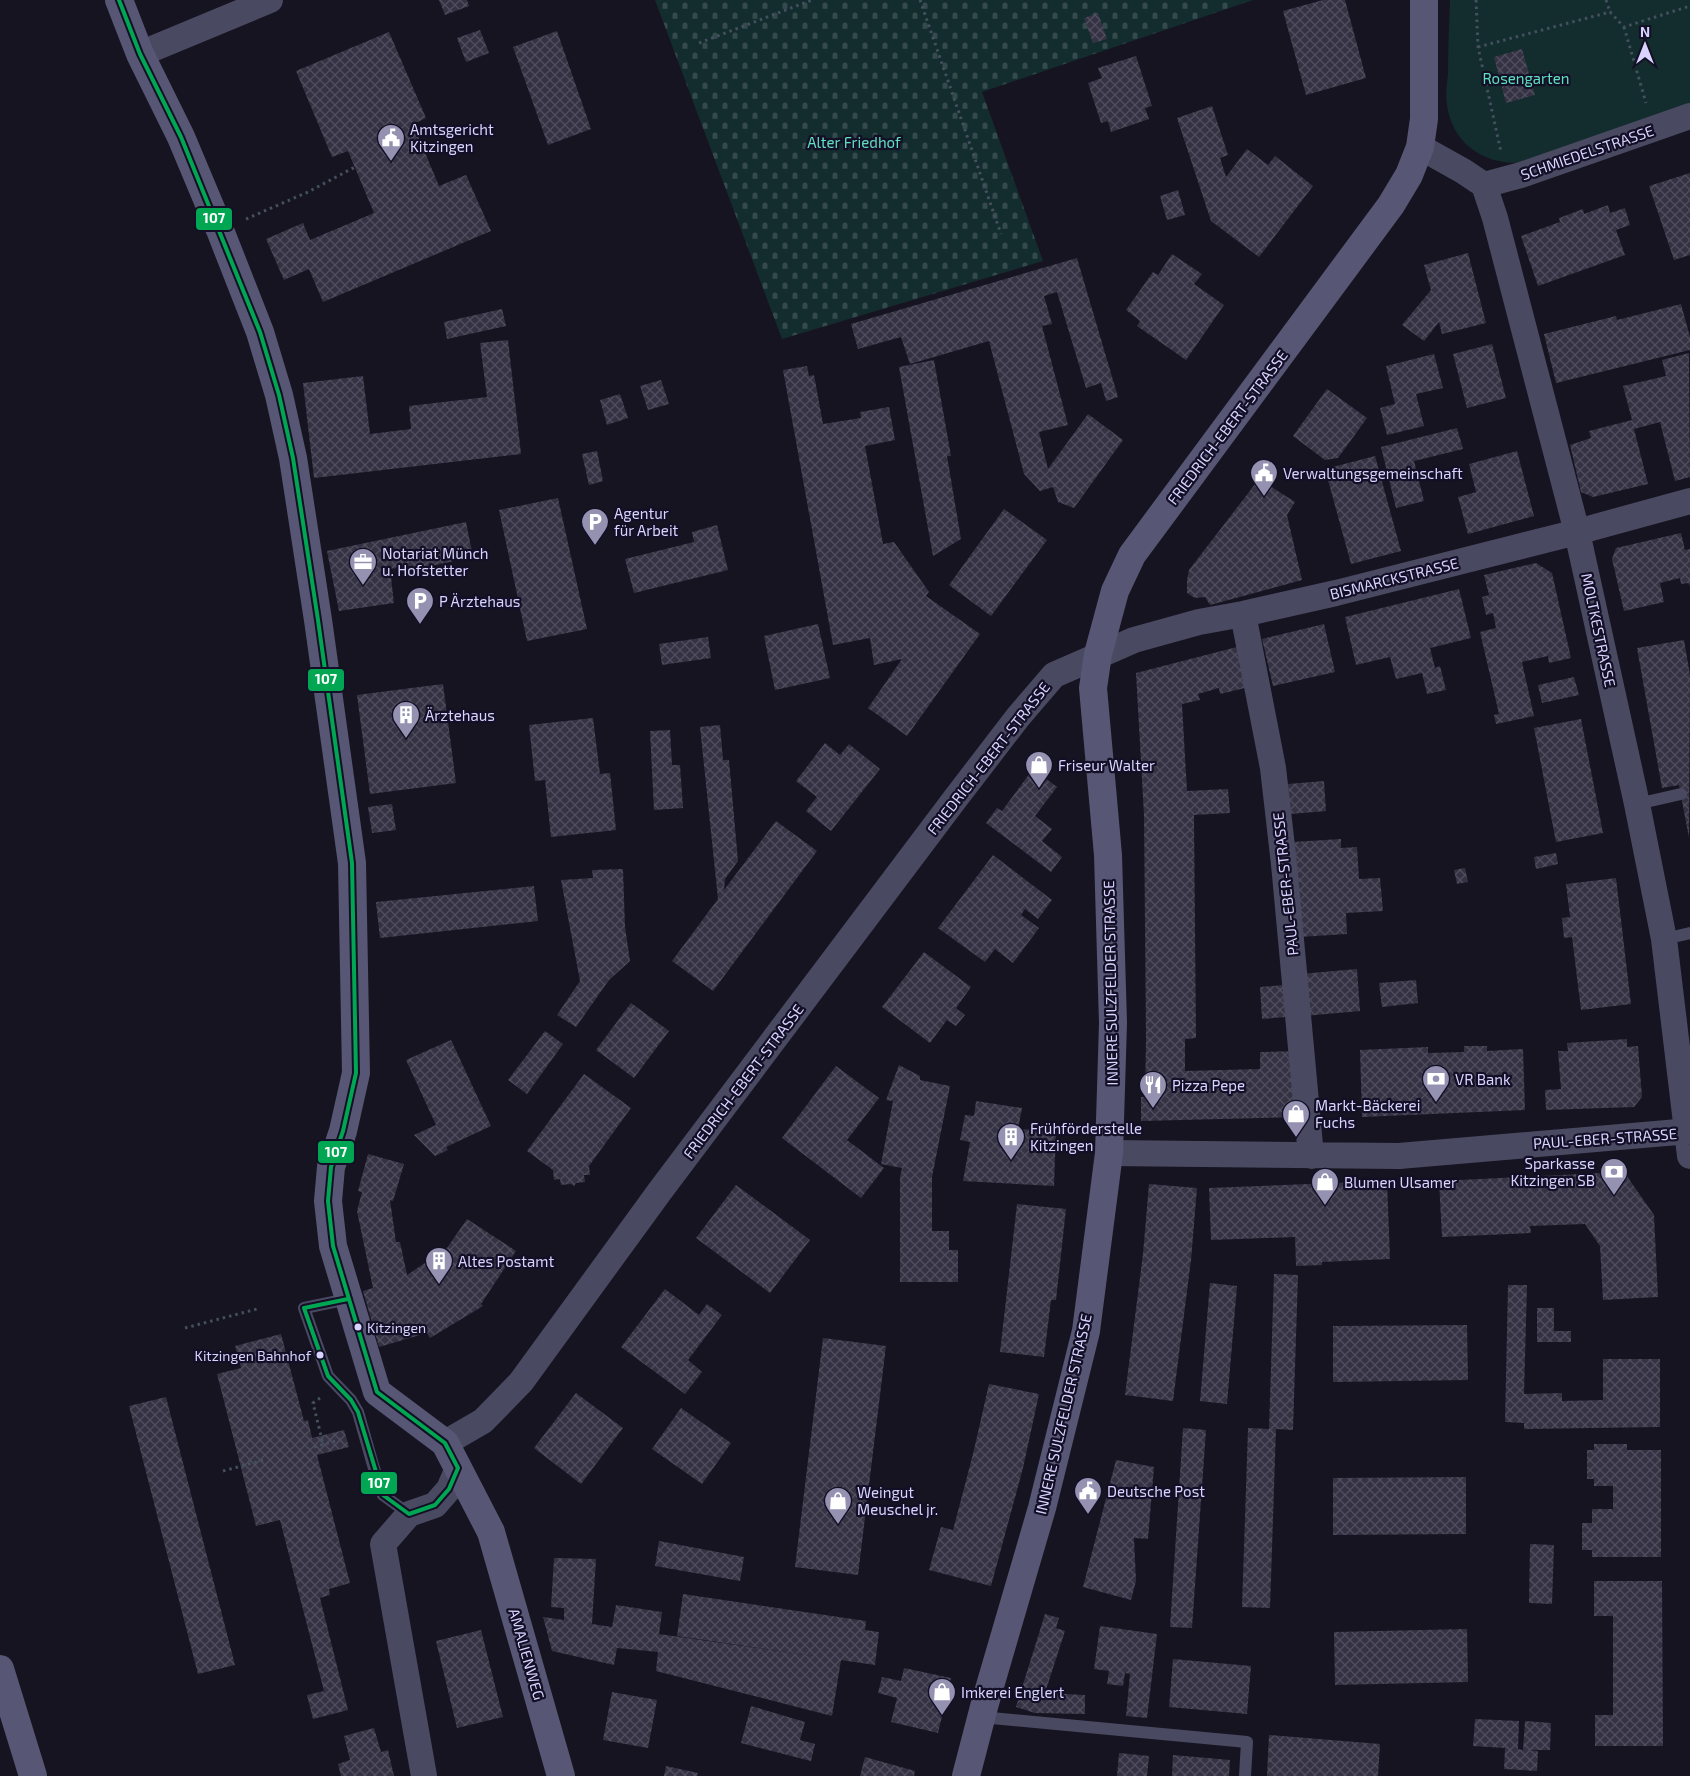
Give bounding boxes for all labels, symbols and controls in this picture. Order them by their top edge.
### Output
north arrow [1620,20,1670,70]
text: N [1640,23,1650,40]
park label: Rosengarten [1482,69,1570,87]
place label: Amtsgericht Kitzingen [410,120,494,155]
street label: SCHMIEDELSTRASSE [1518,121,1656,183]
public building icon: Amtsgericht Kitzingen [376,123,406,162]
park label: Alter Friedhof [807,133,901,151]
line badge: 107 [195,207,233,231]
text: 107 [203,209,226,226]
street label: FRIEDRICH-EBERT-STRASSE [1163,346,1291,508]
public building icon: Verwaltungsgemeinschaft [1249,458,1279,497]
place label: Verwaltungsgemeinschaft [1283,464,1463,482]
place label: Agentur für Arbeit [614,504,679,539]
parking icon: Agentur für Arbeit [580,507,610,546]
place label: Notariat Münch u. Hofstetter [382,544,489,579]
office icon: Notariat Münch u. Hofstetter [348,547,378,586]
street label: BISMARCKSTRASSE [1328,553,1460,603]
street label: MOLTKESTRASSE [1578,571,1620,689]
parking icon: P Ärztehaus [405,586,435,625]
place label: P Ärztehaus [439,592,520,610]
line badge: 107 [307,668,345,692]
text: 107 [315,670,338,687]
street label: FRIEDRICH-EBERT-STRASSE [923,678,1053,838]
building icon: Ärztehaus [391,700,421,739]
place label: Ärztehaus [425,706,495,724]
shop icon: Friseur Walter [1024,750,1054,789]
place label: Friseur Walter [1058,756,1155,774]
street label: PAUL-EBER-STRASSE [1269,811,1301,957]
street label: INNERE SULZFELDER STRASSE [1099,880,1121,1086]
street label: FRIEDRICH-EBERT-STRASSE [679,1000,807,1162]
bank icon: VR Bank [1421,1064,1451,1103]
restaurant icon: Pizza Pepe [1138,1070,1168,1109]
place label: VR Bank [1455,1070,1511,1088]
place label: Pizza Pepe [1172,1076,1245,1094]
place label: Markt-Bäckerei Fuchs [1315,1096,1420,1131]
shop icon: Markt-Bäckerei Fuchs [1281,1099,1311,1138]
place label: Frühförderstelle Kitzingen [1030,1119,1142,1154]
building icon: Frühförderstelle Kitzingen [996,1122,1026,1161]
street label: PAUL-EBER-STRASSE [1532,1124,1678,1152]
line badge: 107 [317,1140,355,1164]
text: 107 [325,1143,348,1160]
place label: Sparkasse Kitzingen SB [1510,1154,1595,1189]
bank icon: Sparkasse Kitzingen SB [1599,1157,1629,1196]
shop icon: Blumen Ulsamer [1310,1167,1340,1206]
place label: Blumen Ulsamer [1344,1173,1457,1191]
building icon: Altes Postamt [424,1246,454,1285]
place label: Altes Postamt [458,1252,554,1270]
street label: INNERE SULZFELDER STRASSE [1031,1312,1095,1516]
place label: Kitzingen [367,1319,426,1336]
marker: Kitzingen [353,1322,363,1332]
place label: Kitzingen Bahnhof [195,1347,312,1364]
marker: Kitzingen Bahnhof [315,1350,325,1360]
line badge: 107 [360,1471,398,1495]
text: 107 [368,1474,391,1491]
public building icon: Deutsche Post [1073,1476,1103,1515]
place label: Deutsche Post [1107,1482,1205,1500]
place label: Weingut Meuschel jr. [857,1483,938,1519]
shop icon: Weingut Meuschel jr. [823,1486,853,1525]
street label: AMALIENWEG [505,1606,549,1702]
shop icon: Imkerei Englert [927,1677,957,1716]
place label: Imkerei Englert [961,1683,1064,1701]

